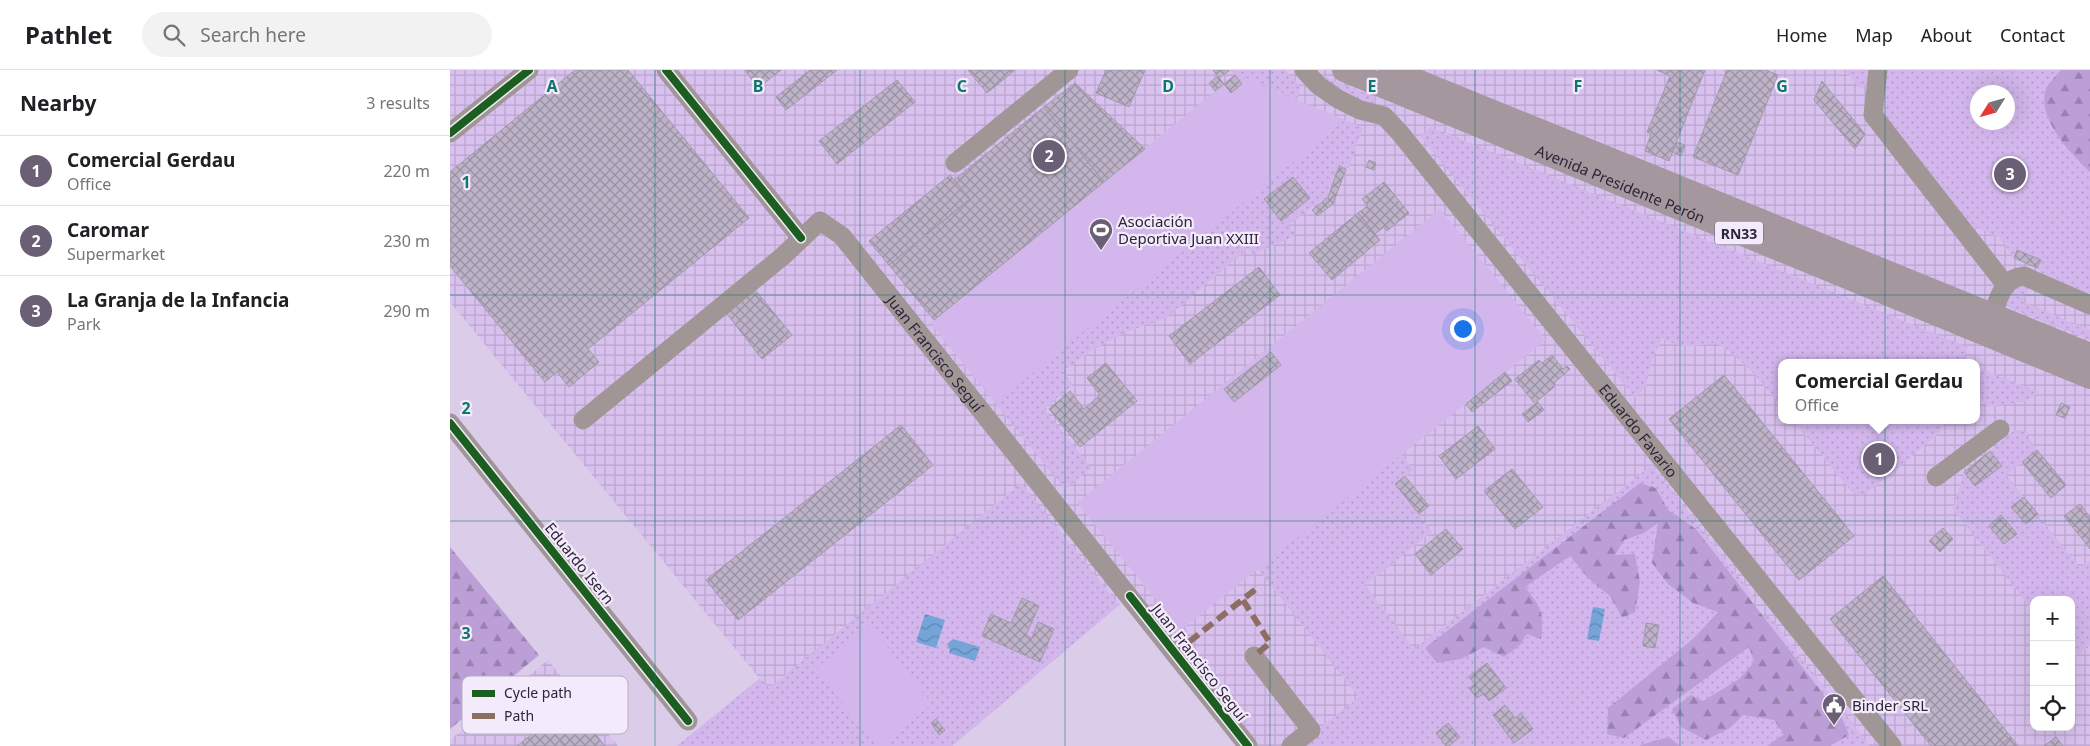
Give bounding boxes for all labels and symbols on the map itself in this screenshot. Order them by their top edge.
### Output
text: A [546,75,558,97]
text: B [753,75,763,97]
text: C [957,75,967,97]
text: D [1162,75,1174,97]
text: E [1368,75,1377,97]
text: F [1574,75,1582,97]
text: G [1776,75,1788,97]
north arrow [1970,85,2015,130]
pin: 2 [1033,137,1065,175]
street label: Avenida Presidente Perón [1533,140,1708,228]
pin: 3 [1994,155,2026,193]
text: 1 [461,171,471,193]
place label: Asociación Deportiva Juan XXIII [1118,211,1259,248]
sports icon: Asociación Deportiva Juan XXIII [1088,217,1114,251]
road number: RN33 [1715,222,1763,244]
street label: Juan Francisco Seguí [881,289,989,417]
your location [1450,316,1476,342]
street label: Eduardo Favario [1595,379,1682,481]
text: 2 [461,397,471,419]
pin: 1 [1863,440,1895,478]
street label: Eduardo Isern [541,518,619,608]
street label: Juan Francisco Seguí [1147,598,1253,726]
text: 3 [461,622,471,644]
legend [462,676,628,734]
text: Cycle path [504,683,572,702]
public building icon: Binder SRL [1821,692,1847,726]
place label: Binder SRL [1852,695,1928,715]
text: Path [504,706,534,725]

